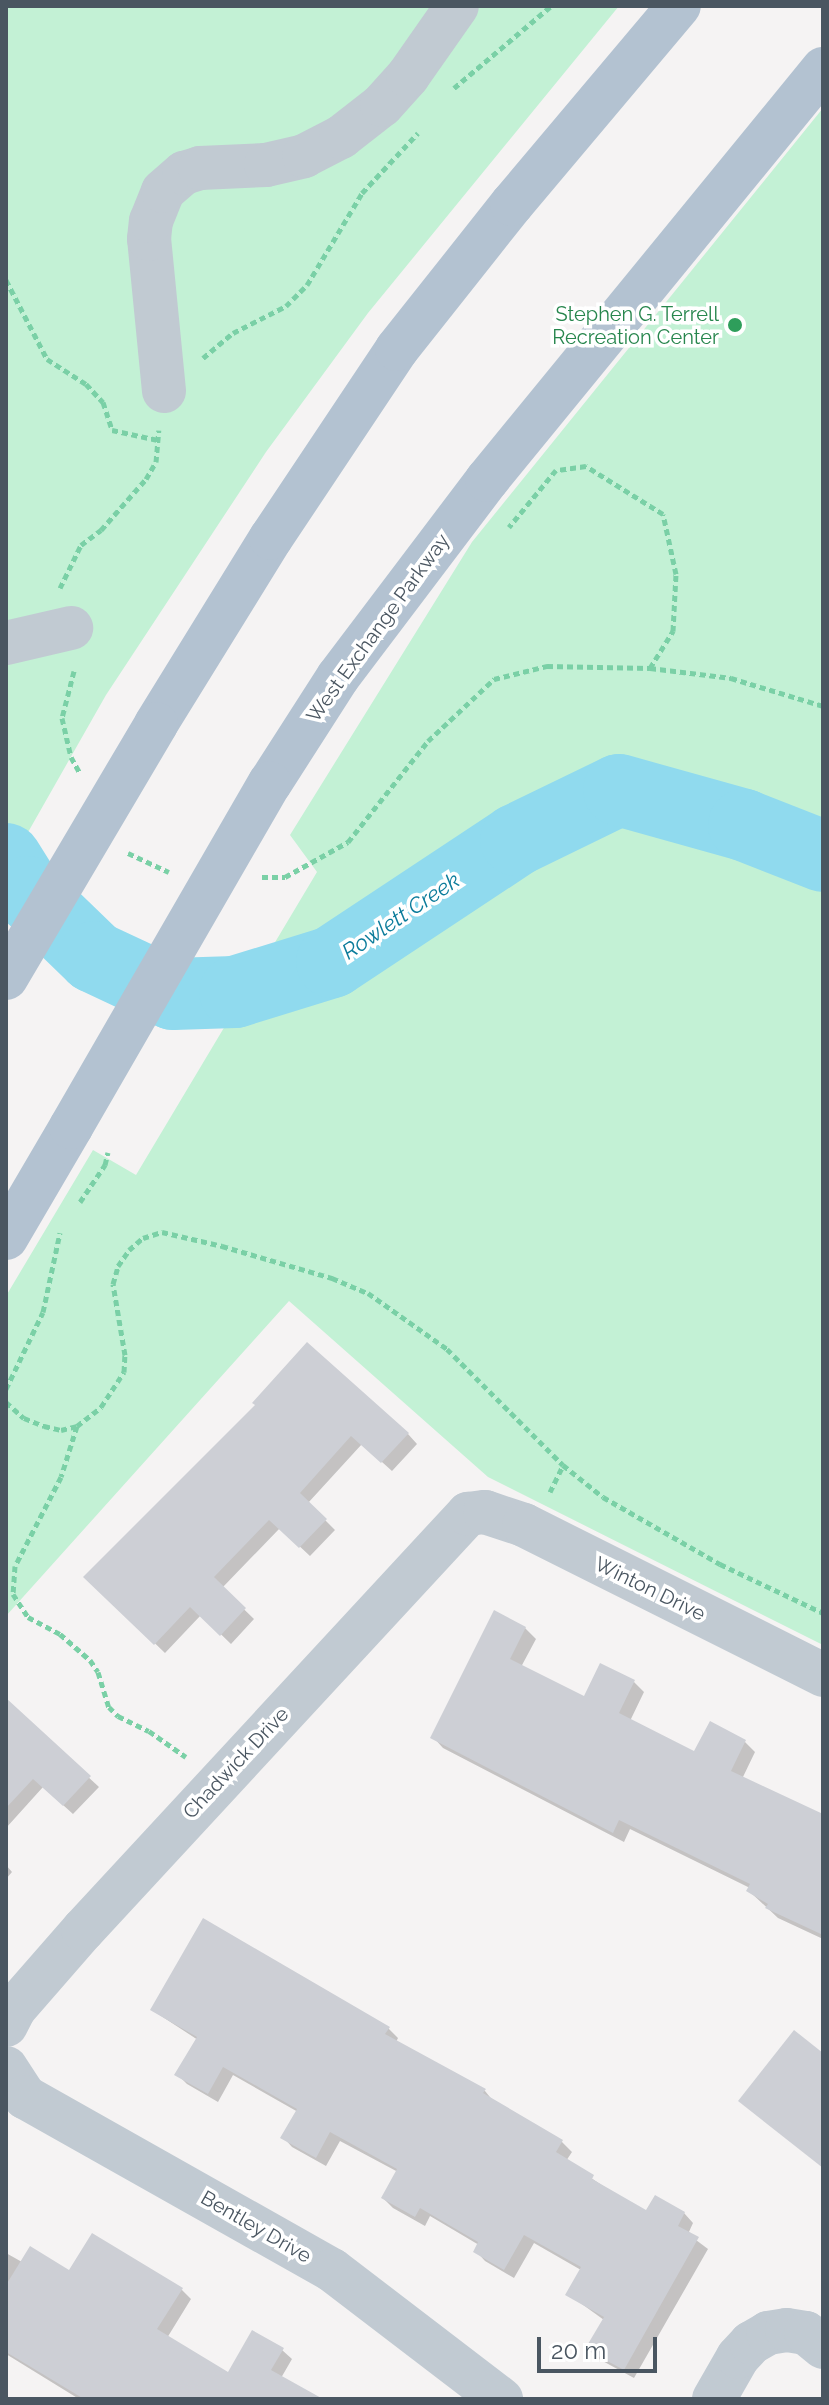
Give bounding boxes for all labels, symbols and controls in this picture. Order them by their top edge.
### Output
place label: Stephen G. Terrell Recreation Center [552,302,719,349]
marker: Stephen G. Terrell Recreation Center [726,316,744,334]
street label: West Exchange Parkway [302,529,454,727]
water label: Rowlett Creek [337,867,465,965]
street label: Winton Drive [591,1552,709,1626]
street label: Chadwick Drive [178,1702,294,1824]
street label: Bentley Drive [196,2186,316,2268]
scale bar [541,2321,661,2371]
text: 20 m [551,2336,606,2365]

